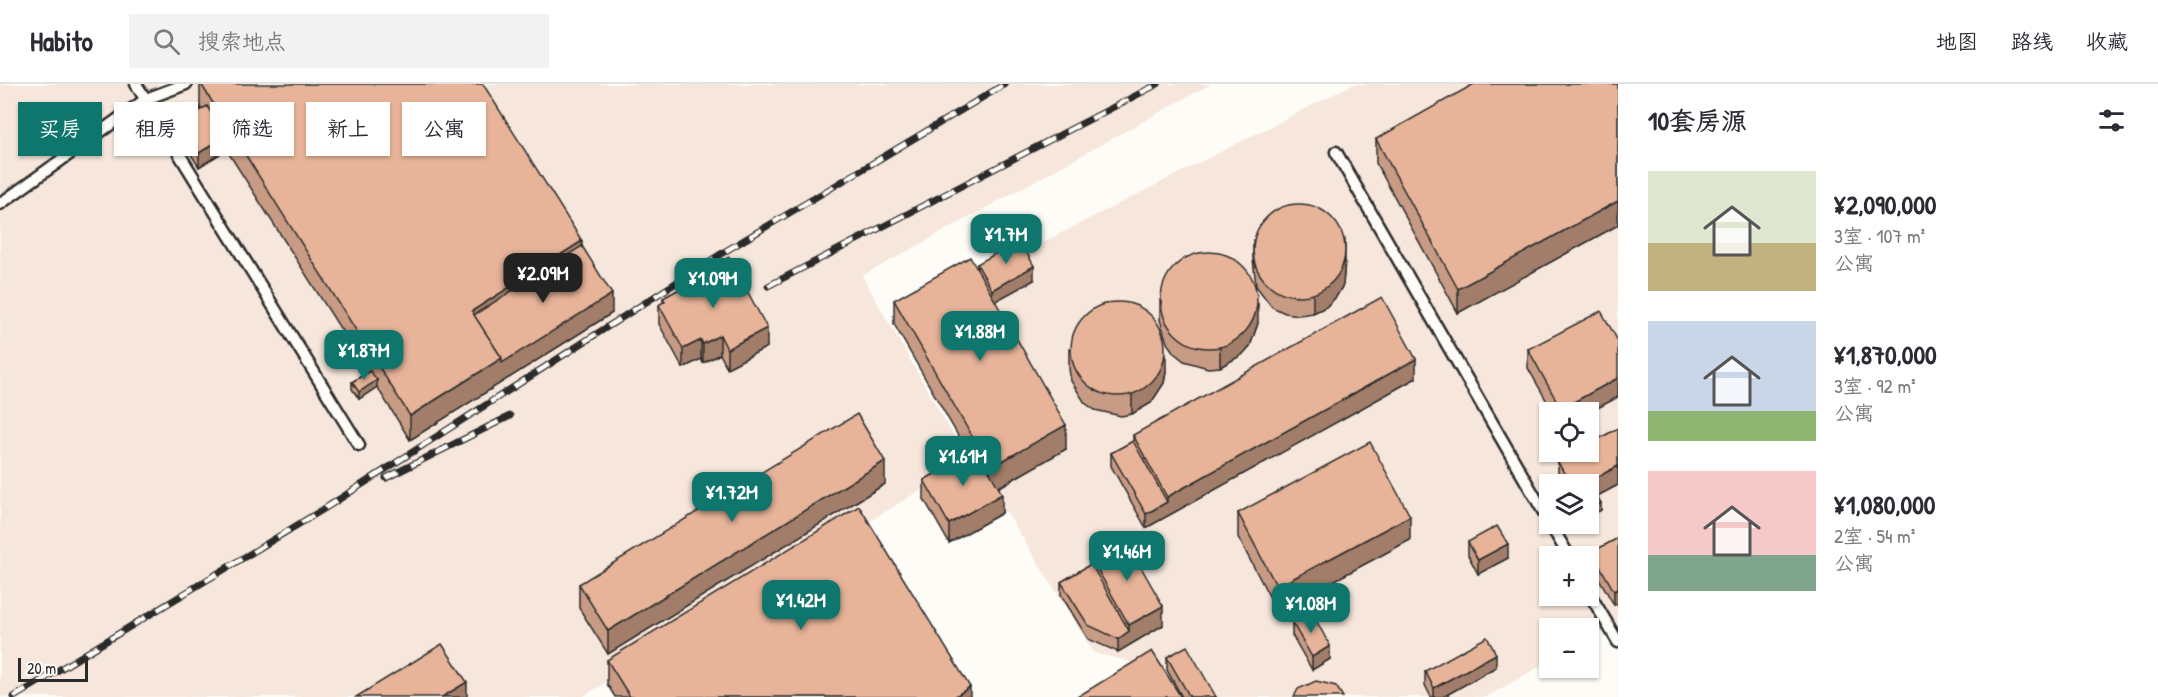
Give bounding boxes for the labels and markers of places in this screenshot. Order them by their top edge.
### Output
pin: ¥1.7M [964,214,1048,265]
pin: ¥2.09M [494,253,592,304]
pin: ¥1.09M [664,258,762,309]
pin: ¥1.88M [931,311,1029,362]
pin: ¥1.87M [315,330,413,381]
pin: ¥1.61M [914,436,1012,487]
pin: ¥1.72M [683,472,781,523]
pin: ¥1.46M [1078,531,1176,582]
pin: ¥1.42M [752,580,850,631]
pin: ¥1.08M [1262,583,1360,634]

